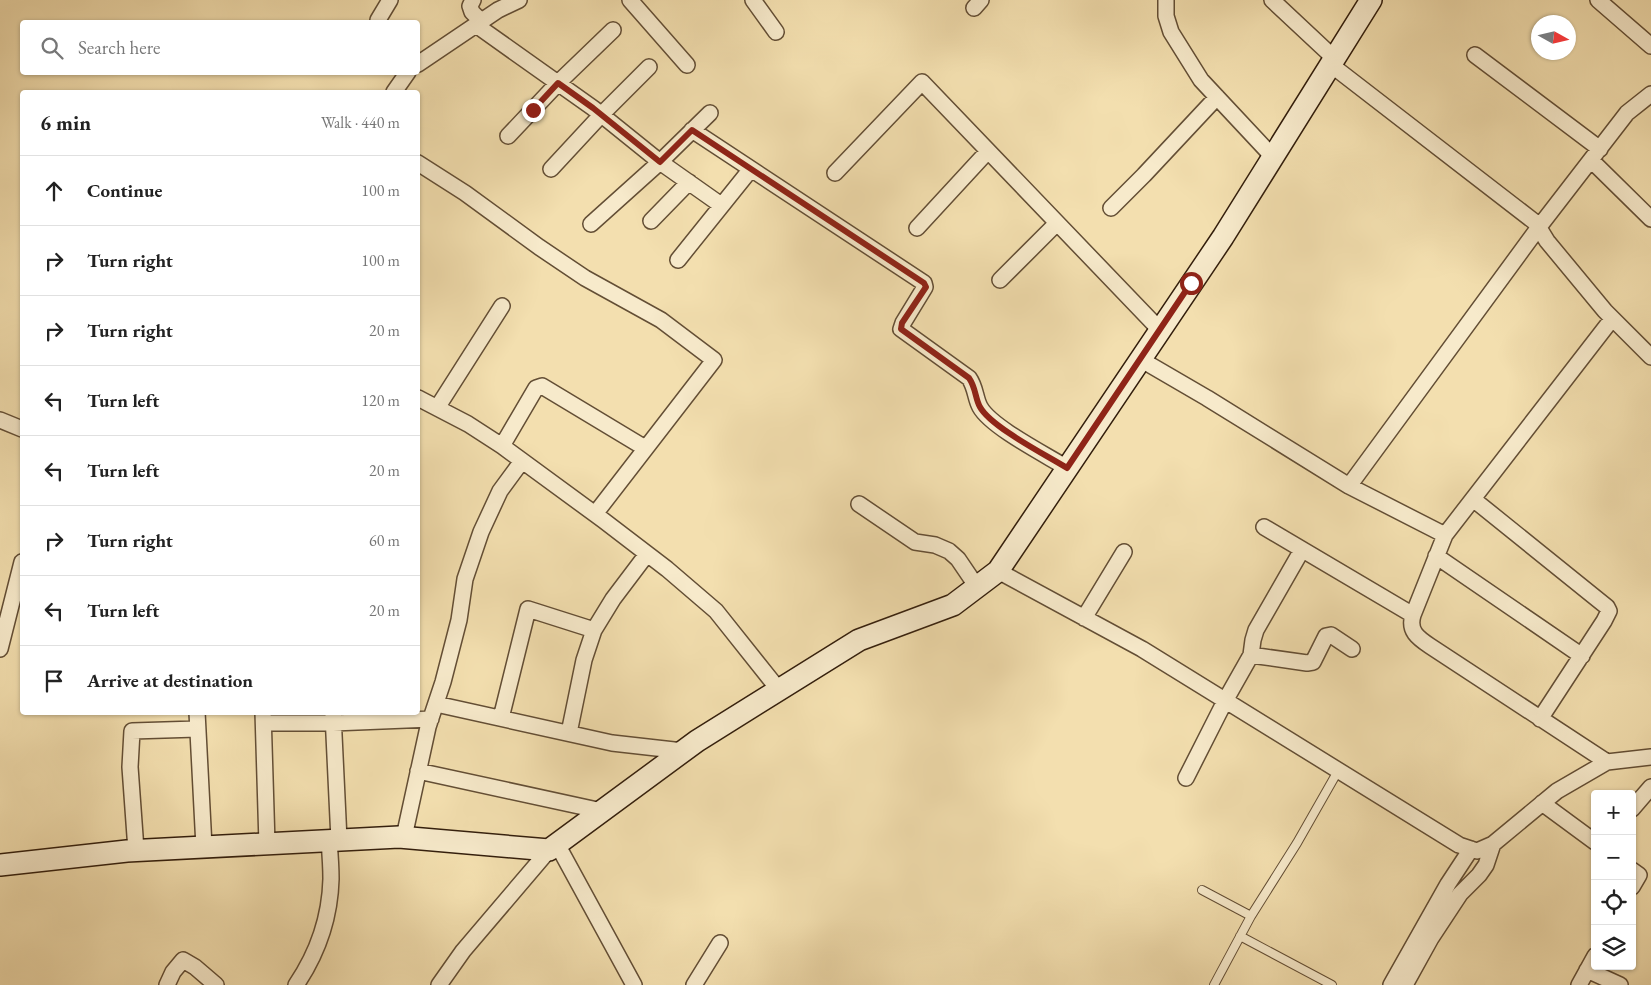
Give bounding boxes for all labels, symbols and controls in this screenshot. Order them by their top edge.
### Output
north arrow [1531,15,1576,60]
search box [20,20,420,75]
icon: search [38,34,66,62]
text: Search here [78,35,160,60]
route end [522,99,545,122]
text: 6 min [40,109,91,136]
text: Walk · 440 m [321,112,400,133]
icon: ahead [40,177,68,205]
text: Continue [87,178,162,203]
text: 100 m [361,180,400,201]
icon: right [40,247,68,275]
text: Turn right [87,248,173,273]
text: 100 m [361,250,400,271]
route start [1180,272,1203,295]
icon: right [40,317,68,345]
text: Turn right [87,318,173,343]
text: 20 m [369,320,400,341]
icon: left [40,387,68,415]
text: Turn left [87,388,159,413]
text: 120 m [361,390,400,411]
icon: left [40,457,68,485]
text: Turn left [87,458,159,483]
text: 20 m [369,460,400,481]
icon: right [40,527,68,555]
text: Turn right [87,528,173,553]
text: 60 m [369,530,400,551]
icon: left [40,597,68,625]
text: Turn left [87,598,159,623]
text: 20 m [369,600,400,621]
icon: arrive [40,667,68,695]
text: Arrive at destination [87,668,253,693]
map controls [1591,790,1636,970]
button: + [1591,790,1636,835]
button: − [1591,835,1636,880]
button: locate [1591,880,1636,925]
button: layers [1591,925,1636,970]

